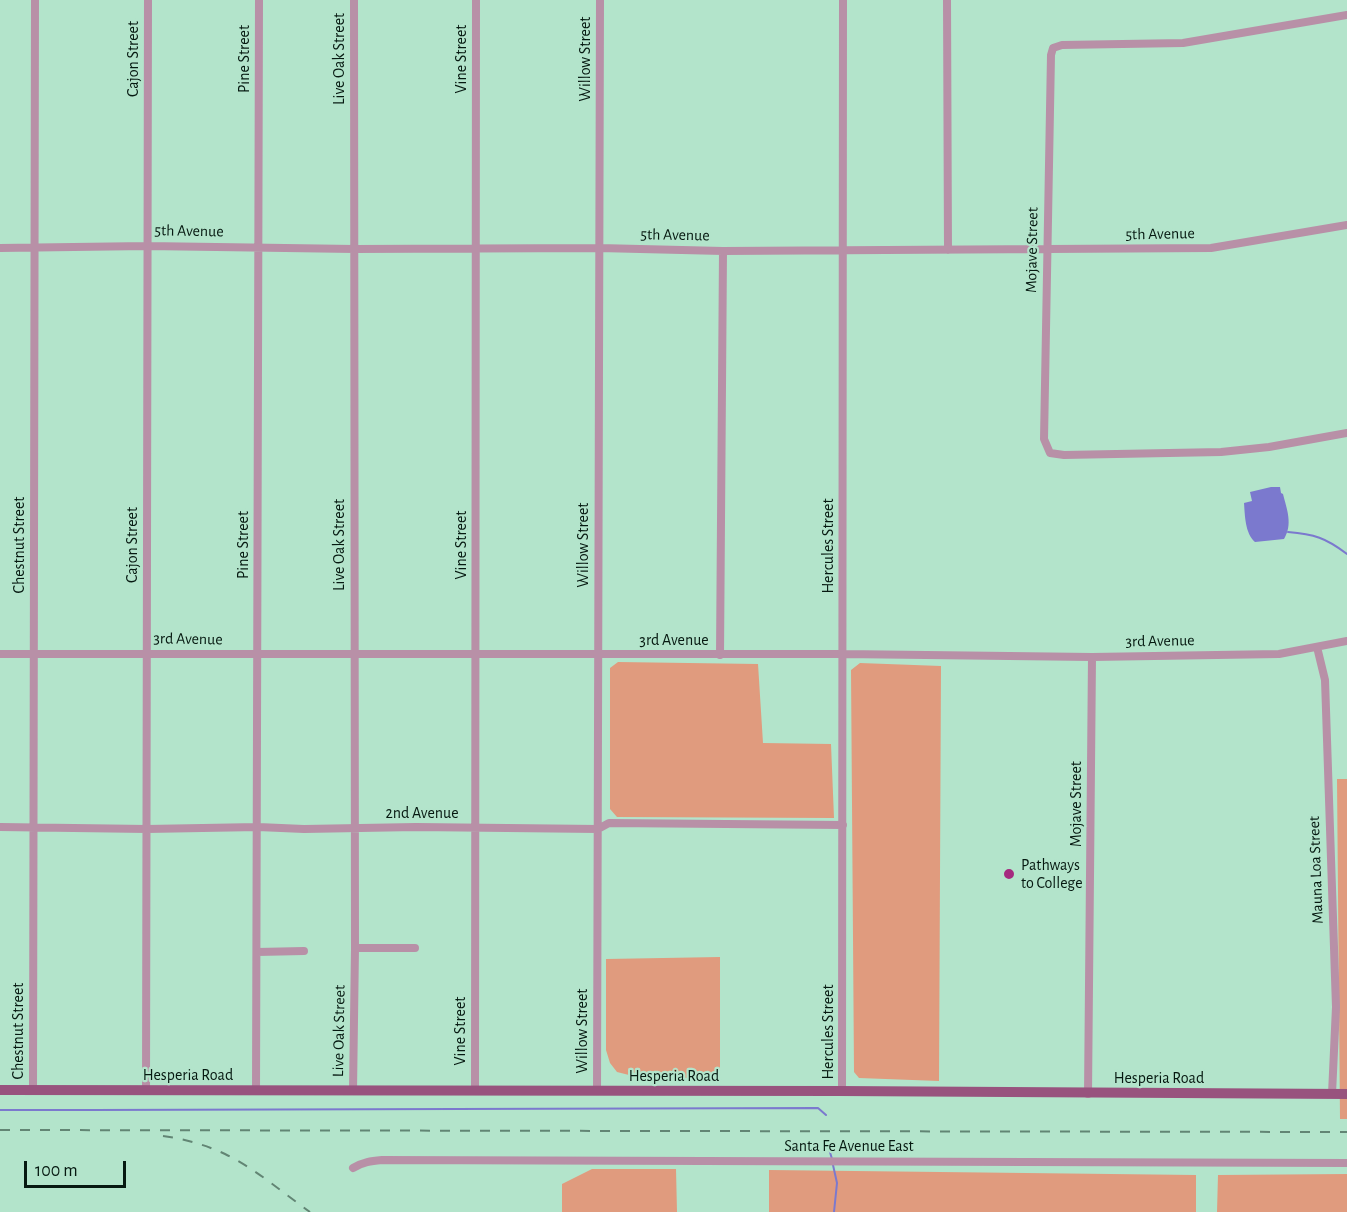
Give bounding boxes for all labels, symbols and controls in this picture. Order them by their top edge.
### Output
street label: Live Oak Street [329,13,349,105]
street label: Willow Street [575,17,595,101]
street label: Cajon Street [123,21,143,97]
street label: Pine Street [234,25,254,93]
street label: Vine Street [451,25,471,93]
street label: Mojave Street [1022,207,1042,293]
street label: 5th Avenue [154,221,224,241]
street label: 5th Avenue [1125,224,1195,244]
street label: 5th Avenue [640,225,710,245]
street label: Chestnut Street [9,497,29,593]
street label: Hercules Street [818,498,838,594]
street label: Live Oak Street [329,499,349,591]
street label: Willow Street [573,503,593,587]
street label: Cajon Street [122,507,142,583]
street label: Pine Street [233,511,253,579]
street label: Vine Street [451,511,471,579]
street label: 3rd Avenue [153,629,223,649]
street label: 3rd Avenue [639,630,709,650]
street label: 3rd Avenue [1125,631,1195,651]
street label: Mojave Street [1066,761,1086,847]
street label: 2nd Avenue [385,803,459,823]
street label: Mauna Loa Street [1305,816,1327,924]
place label: Pathways to College [1021,855,1083,893]
marker: Pathways to College [1002,867,1016,881]
street label: Chestnut Street [8,983,28,1079]
street label: Hercules Street [818,984,838,1080]
street label: Live Oak Street [329,985,349,1077]
street label: Willow Street [572,989,592,1073]
street label: Vine Street [450,997,470,1065]
street label: Hesperia Road [143,1065,233,1085]
street label: Hesperia Road [629,1066,719,1086]
street label: Hesperia Road [1114,1068,1204,1088]
street label: Santa Fe Avenue East [784,1136,914,1156]
scale bar [27,1149,129,1187]
text: 100 m [35,1162,78,1180]

